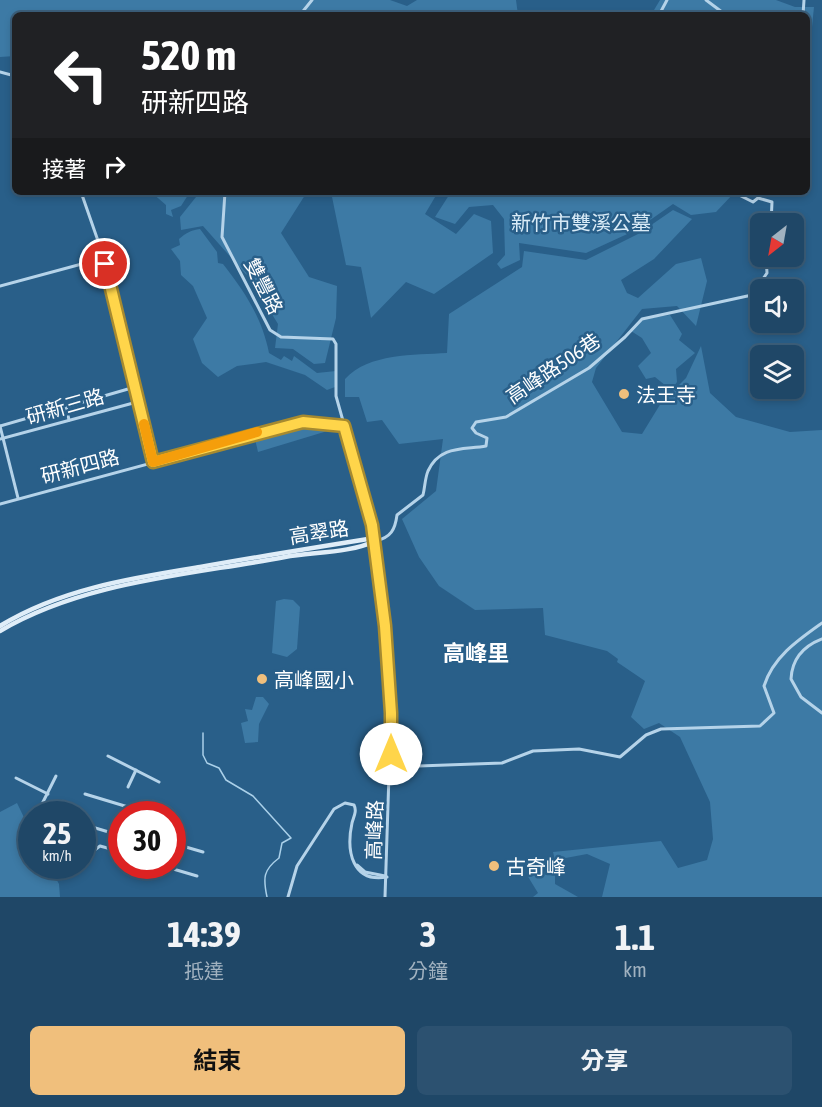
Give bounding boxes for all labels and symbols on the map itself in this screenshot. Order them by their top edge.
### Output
park label: 新竹市雙溪公墓 [511,211,651,234]
north arrow [750,213,804,267]
pin [79,238,130,289]
street label: 雙豐路 [240,254,288,318]
street label: 高峰路506巷 [502,328,604,408]
place label: 法王寺 [636,383,696,406]
street label: 研新三路 [23,384,107,428]
marker: 法王寺 [617,387,631,401]
street label: 研新四路 [38,445,122,487]
street label: 高翠路 [288,516,350,548]
district label: 高峰里 [443,640,509,666]
place label: 高峰國小 [274,668,354,691]
marker: 高峰國小 [255,672,269,686]
position arrow [359,722,423,786]
street label: 高峰路 [361,800,387,860]
speed limit sign: 30 [108,801,186,879]
place label: 古奇峰 [506,855,566,878]
marker: 古奇峰 [487,859,501,873]

